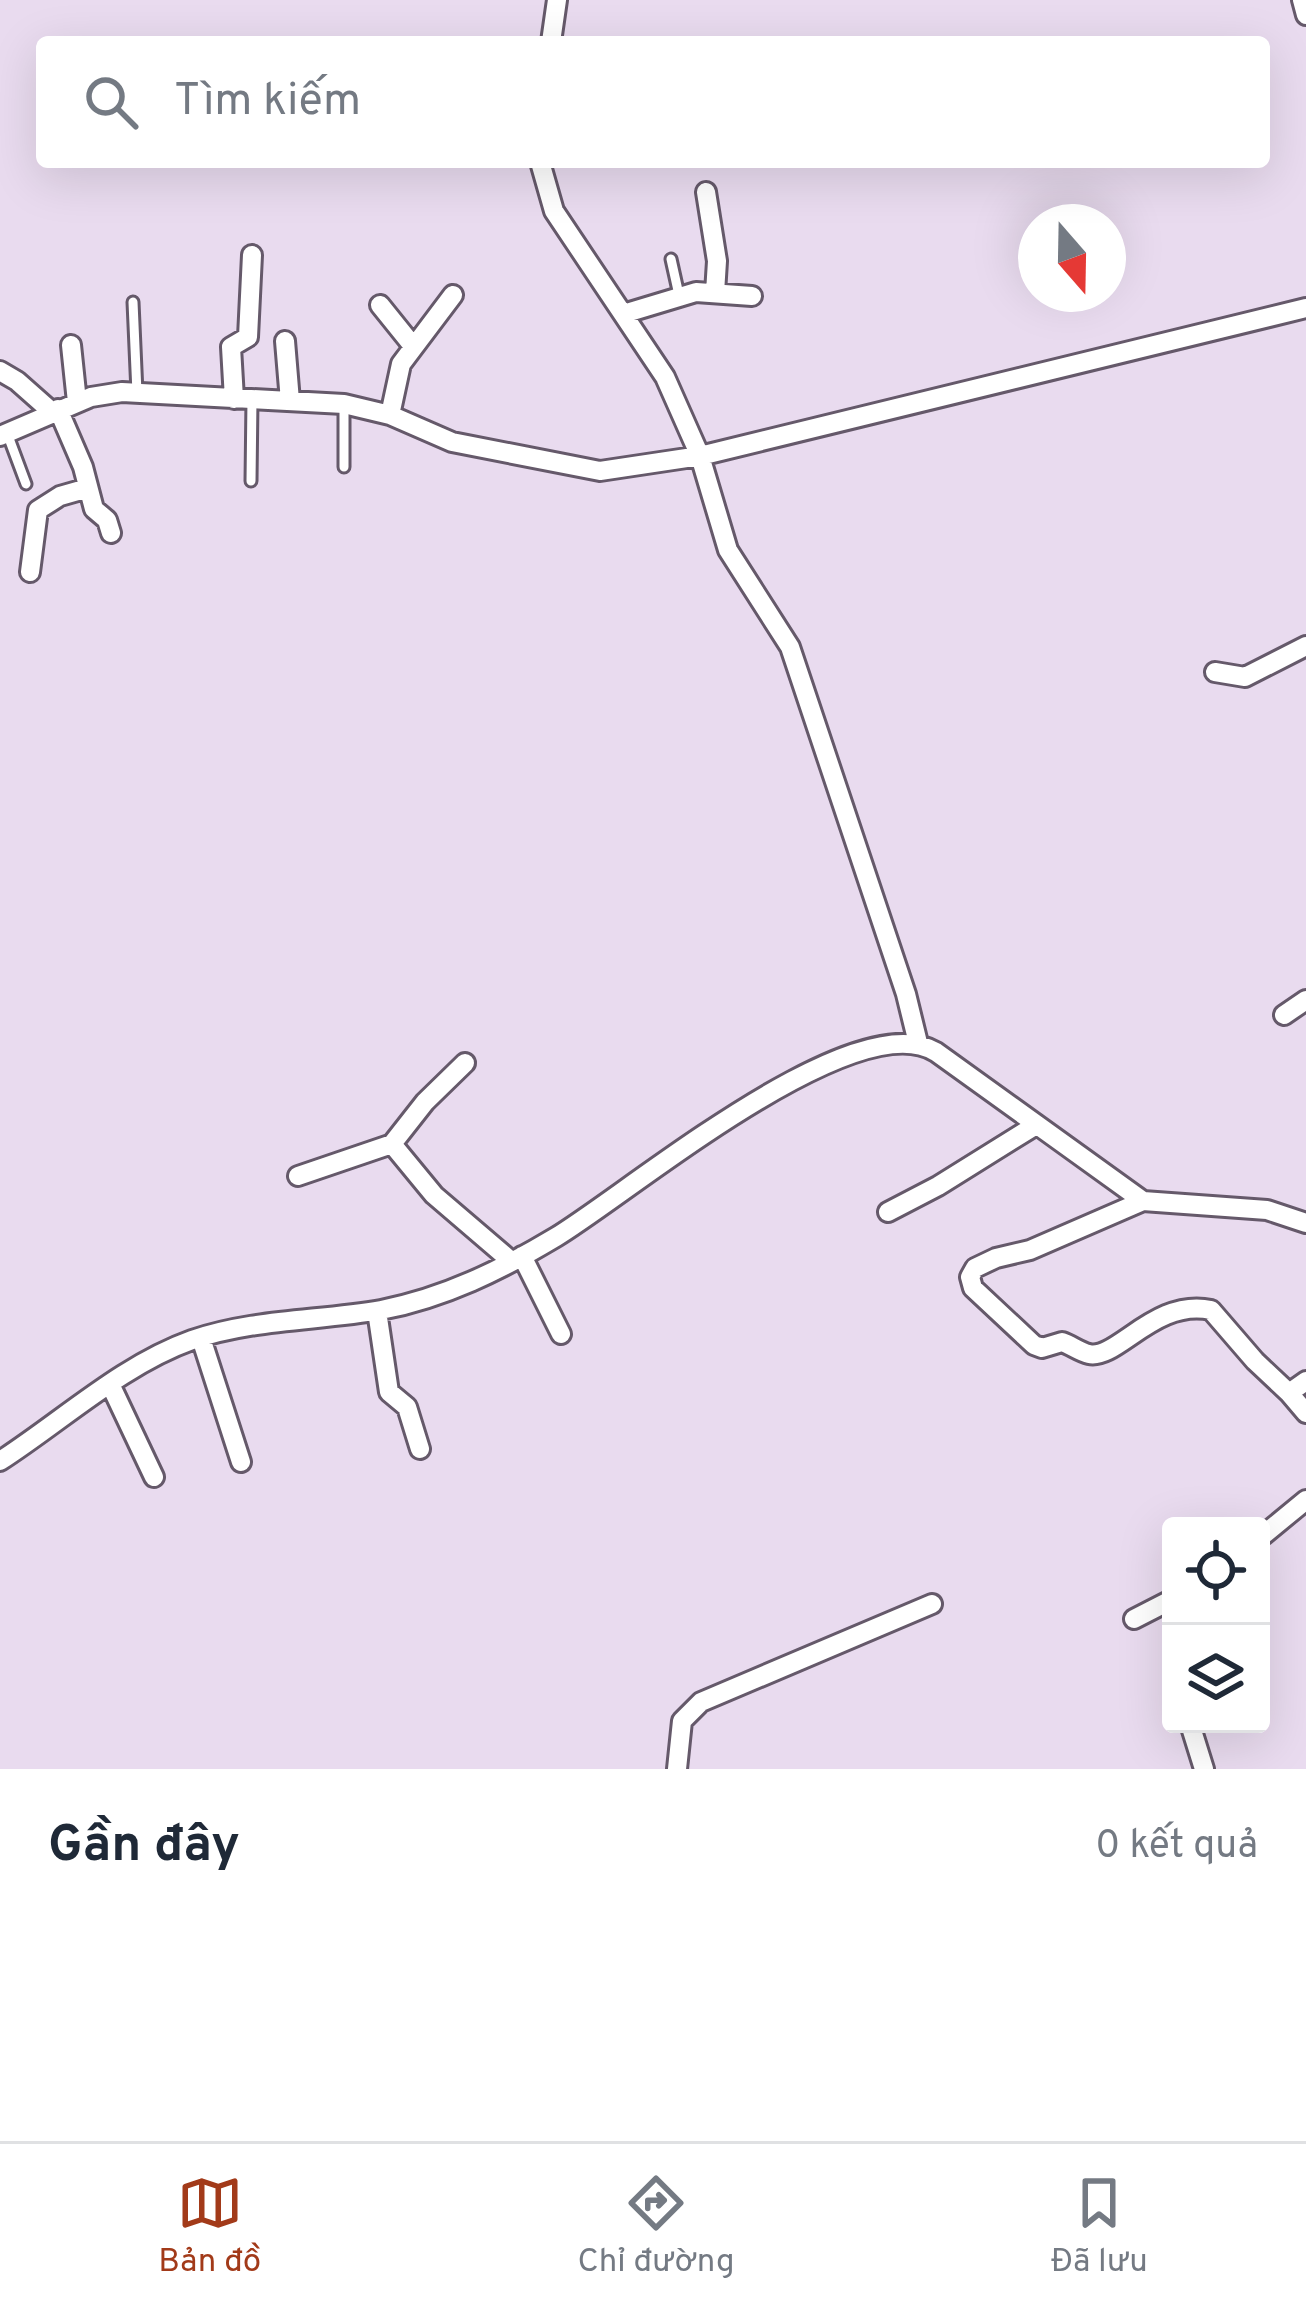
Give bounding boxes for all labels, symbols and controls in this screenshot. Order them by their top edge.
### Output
search box [36,36,1270,168]
icon: search [78,69,144,135]
text: Tìm kiếm [174,74,361,131]
north arrow [1018,204,1126,312]
map controls [1162,1517,1270,1733]
button: locate [1162,1517,1270,1625]
button: layers [1162,1625,1270,1733]
text: Gần đây [48,1815,240,1880]
text: 0 kết quả [1095,1823,1258,1872]
tab: Bản đồ [158,2170,261,2284]
tab: Chỉ đường [577,2170,735,2284]
tab: Đã lưu [1051,2170,1148,2284]

